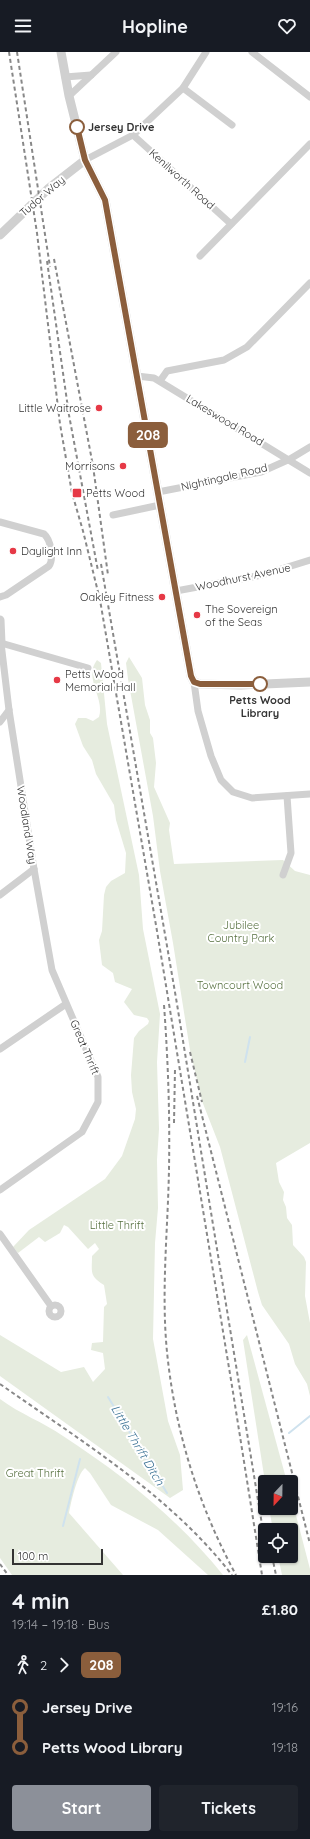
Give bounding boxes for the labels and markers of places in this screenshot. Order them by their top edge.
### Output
marker: Jersey Drive [69,119,85,135]
place label: Jersey Drive [88,120,155,134]
place label: Little Waitrose [18,401,91,415]
marker: Little Waitrose [94,403,104,413]
place label: Morrisons [65,459,115,473]
marker: Morrisons [118,461,128,471]
place label: Petts Wood [86,486,145,500]
marker: Petts Wood [71,487,83,499]
place label: Daylight Inn [21,544,82,558]
marker: Daylight Inn [8,546,18,556]
place label: Oakley Fitness [80,590,154,604]
marker: Oakley Fitness [157,592,167,602]
place label: The Sovereign of the Seas [205,602,278,629]
marker: The Sovereign of the Seas [192,610,202,620]
place label: Petts Wood Memorial Hall [65,667,135,694]
marker: Petts Wood Memorial Hall [52,675,62,685]
marker: Petts Wood Library [252,676,268,692]
place label: Petts Wood Library [229,693,291,720]

